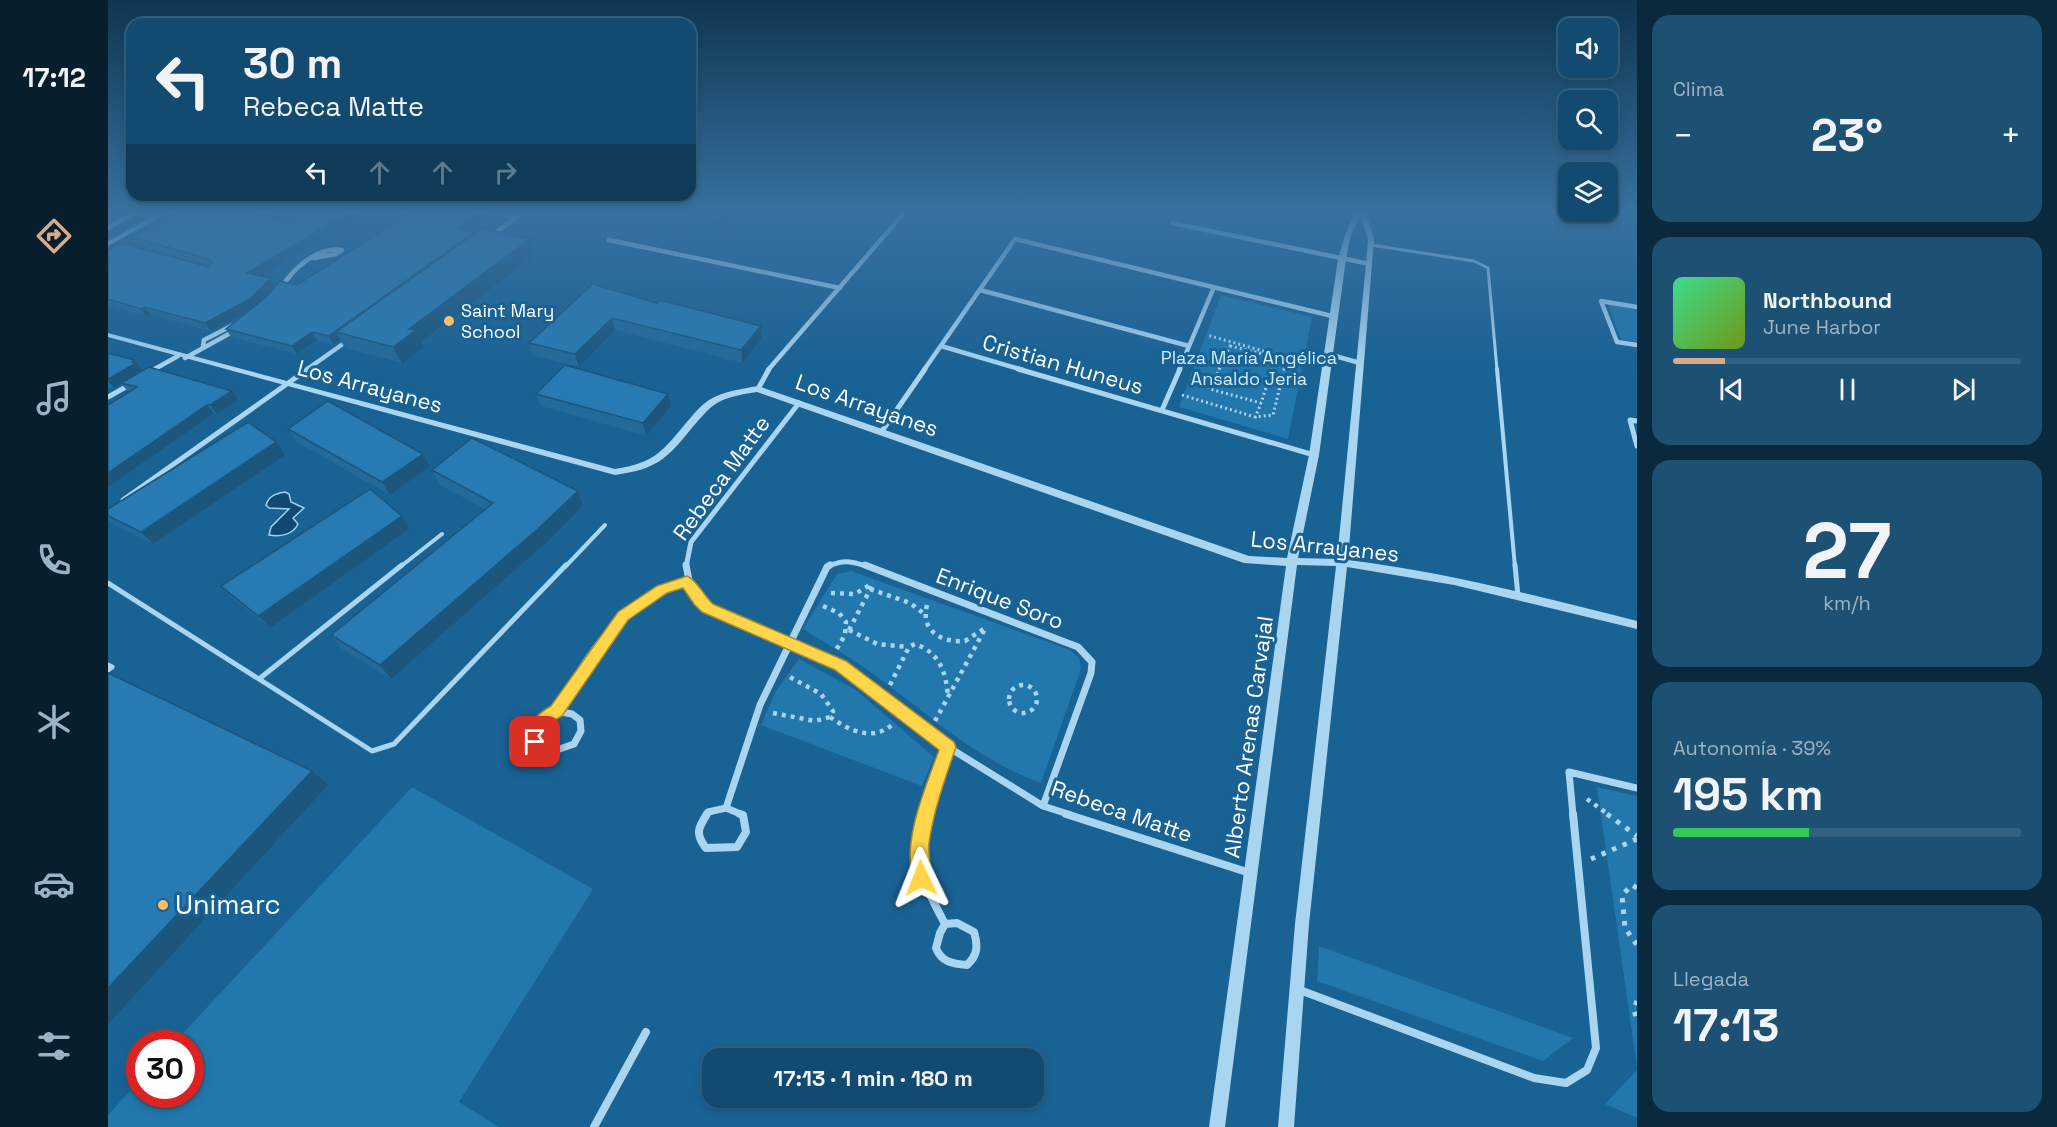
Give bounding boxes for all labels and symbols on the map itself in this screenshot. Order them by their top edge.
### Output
place label: Saint Mary School [461,299,554,343]
marker: Saint Mary School [442,314,456,328]
street label: Cristian Huneus [979,328,1147,400]
park label: Plaza María Angélica Ansaldo Jeria [1161,346,1337,390]
street label: Los Arrayanes [294,353,446,419]
street label: Los Arrayanes [792,367,942,443]
street label: Rebeca Matte [666,410,776,546]
street label: Los Arrayanes [1249,524,1401,568]
street label: Enrique Soro [932,561,1068,635]
street label: Alberto Arenas Carvajal [1217,614,1279,860]
pin [509,716,560,767]
street label: Rebeca Matte [1048,774,1196,848]
position arrow [889,846,953,910]
place label: Unimarc [175,887,281,922]
marker: Unimarc [156,898,170,912]
speed limit sign: 30 [126,1030,204,1108]

